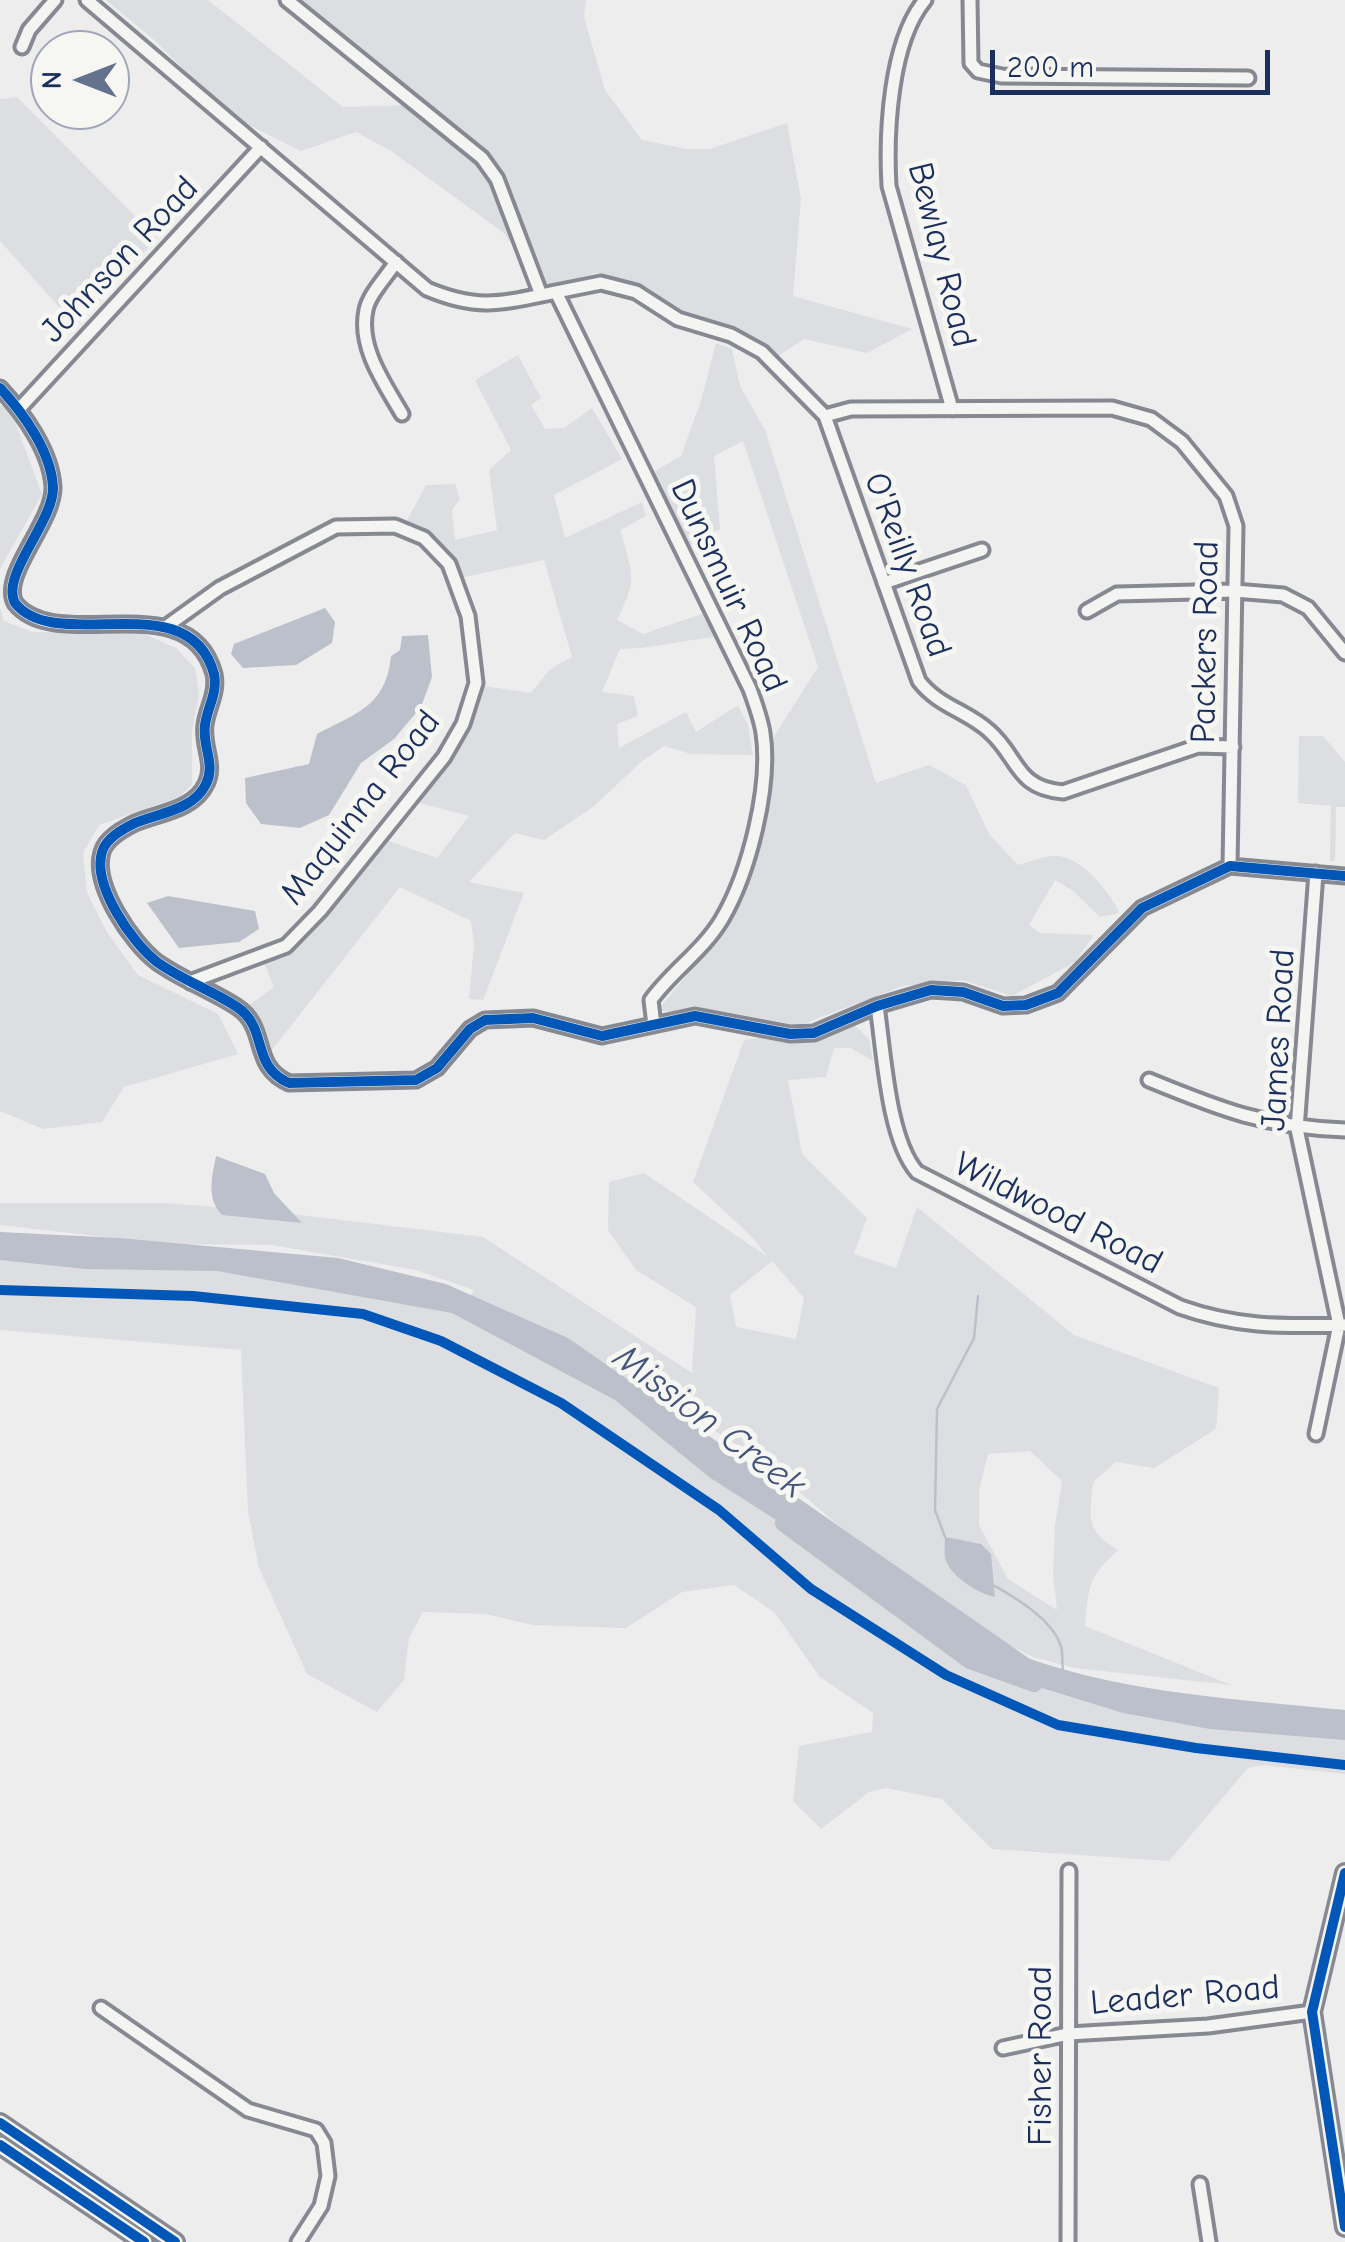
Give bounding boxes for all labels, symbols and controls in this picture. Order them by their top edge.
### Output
north arrow [30,30,130,130]
scale bar [995,30,1275,92]
text: 200 m [1007,50,1094,85]
text: N [36,71,68,89]
street label: Bewlay Road [898,158,984,352]
street label: Johnson Road [32,168,208,352]
street label: O'Reilly Road [854,467,960,663]
street label: Dunsmuir Road [660,473,796,699]
street label: Packers Road [1183,540,1229,744]
street label: Maquinna Road [272,702,450,914]
street label: James Road [1253,948,1305,1132]
street label: Wildwood Road [947,1144,1169,1284]
water label: Mission Creek [604,1335,814,1509]
street label: Fisher Road [1020,1966,1062,2146]
street label: Leader Road [1089,1967,1281,2025]

